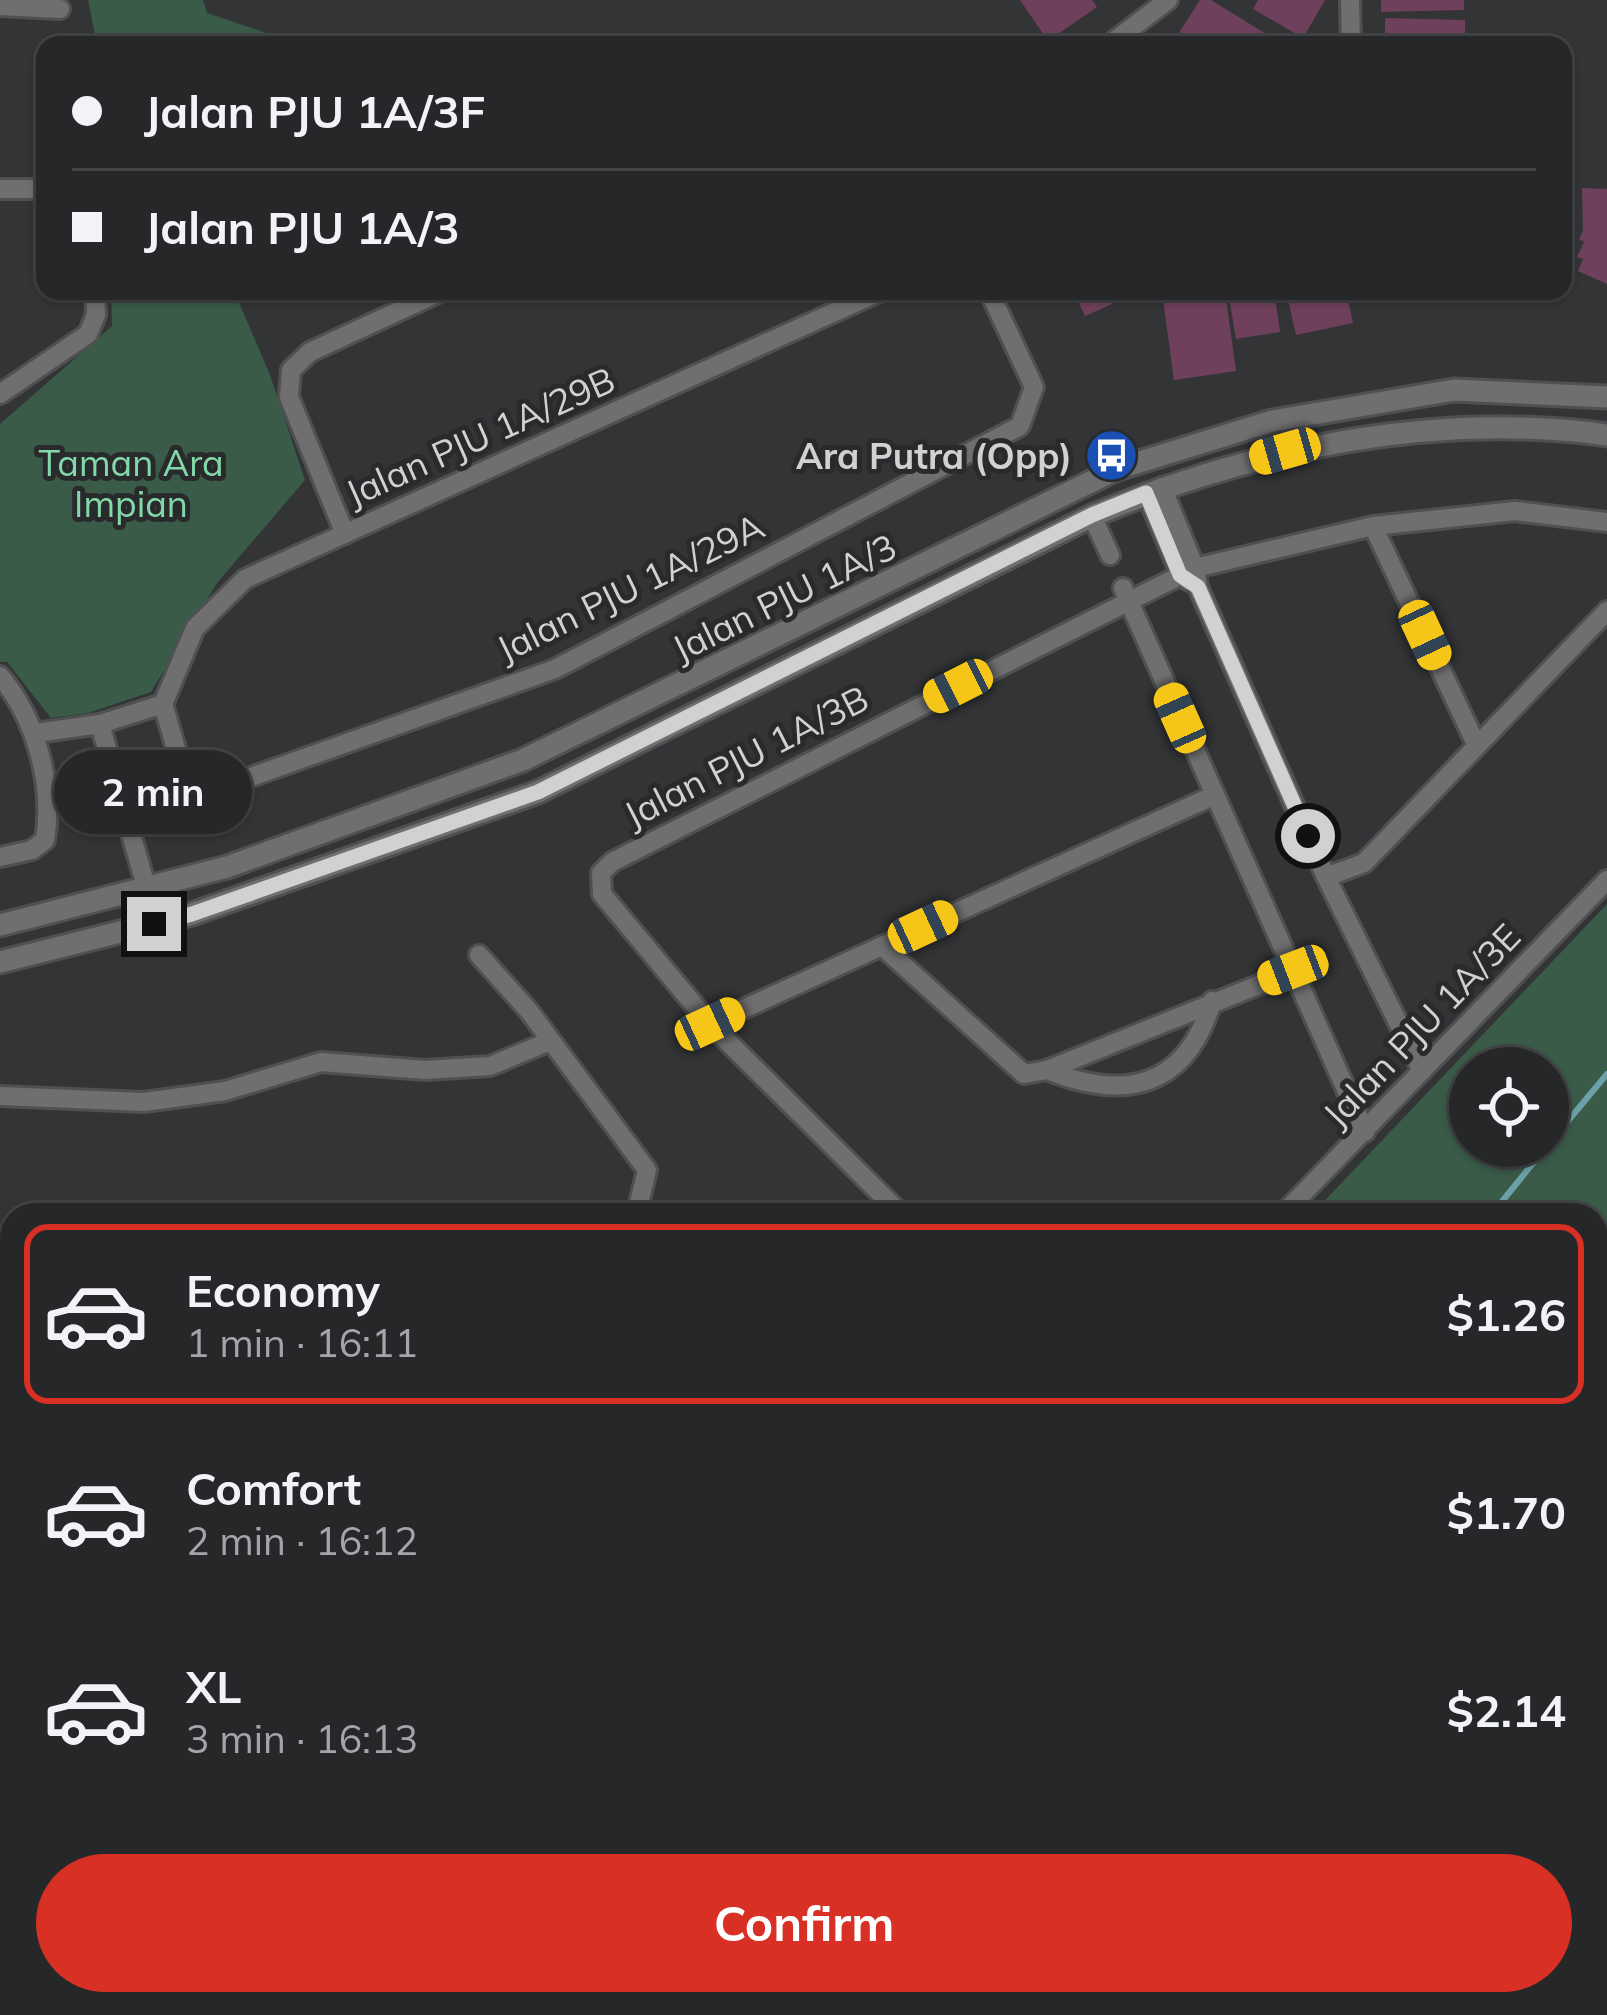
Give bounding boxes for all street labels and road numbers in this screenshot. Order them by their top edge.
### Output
street label: Jalan PJU 1A/29B [338,356,622,516]
street label: Jalan PJU 1A/29A [489,503,771,671]
street label: Jalan PJU 1A/3 [665,523,903,671]
street label: Jalan PJU 1A/3B [616,675,876,837]
street label: Jalan PJU 1A/3E [1313,914,1529,1136]

